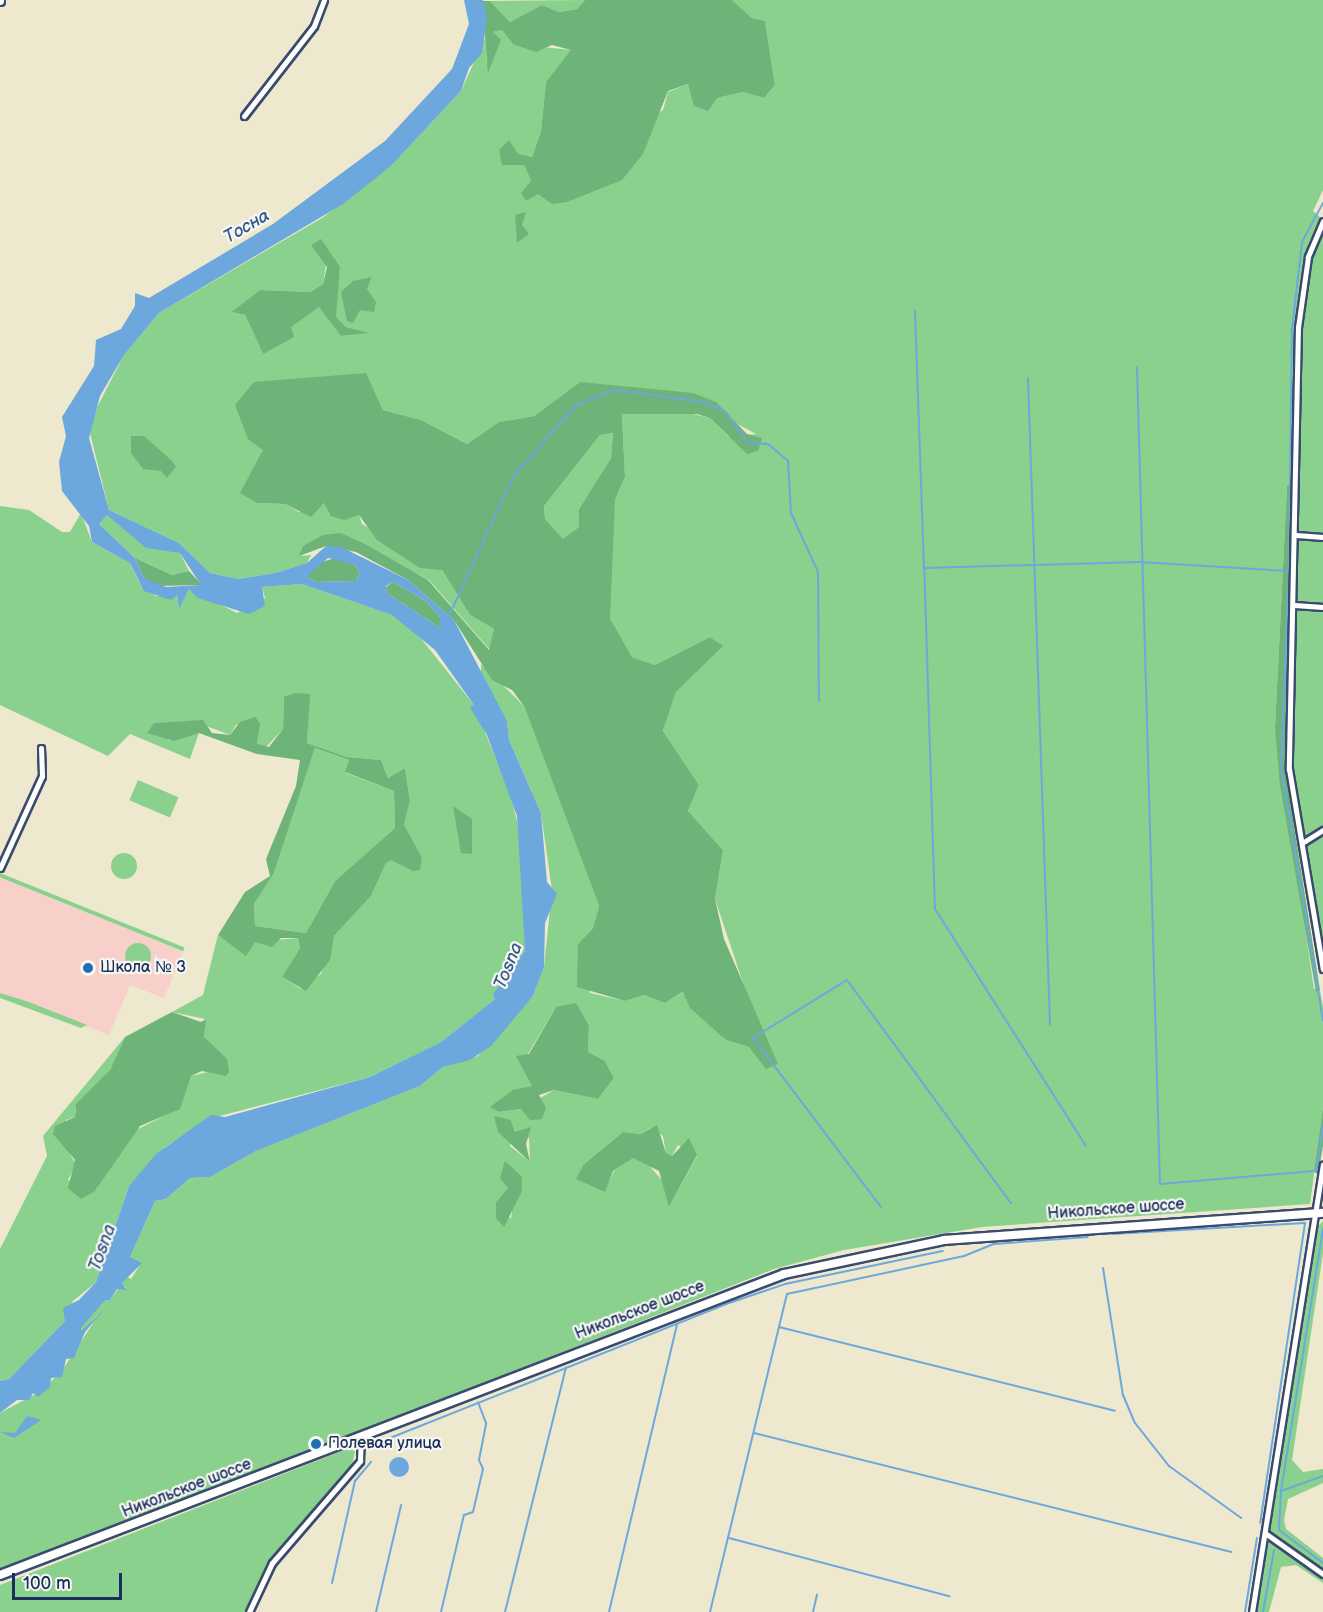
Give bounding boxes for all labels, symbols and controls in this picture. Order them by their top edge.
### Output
water label: Тосна [220,205,274,249]
water label: Tosna [490,940,528,992]
place label: Школа № 3 [100,958,186,978]
marker: Школа № 3 [81,961,95,975]
street label: Никольское шоссе [1047,1196,1185,1224]
water label: Tosna [85,1222,121,1274]
street label: Никольское шоссе [573,1277,707,1345]
place label: Полевая улица [328,1434,441,1454]
marker: Полевая улица [309,1437,323,1451]
street label: Никольское шоссе [120,1455,254,1523]
scale bar [15,1561,124,1599]
text: 100 m [23,1573,71,1594]

